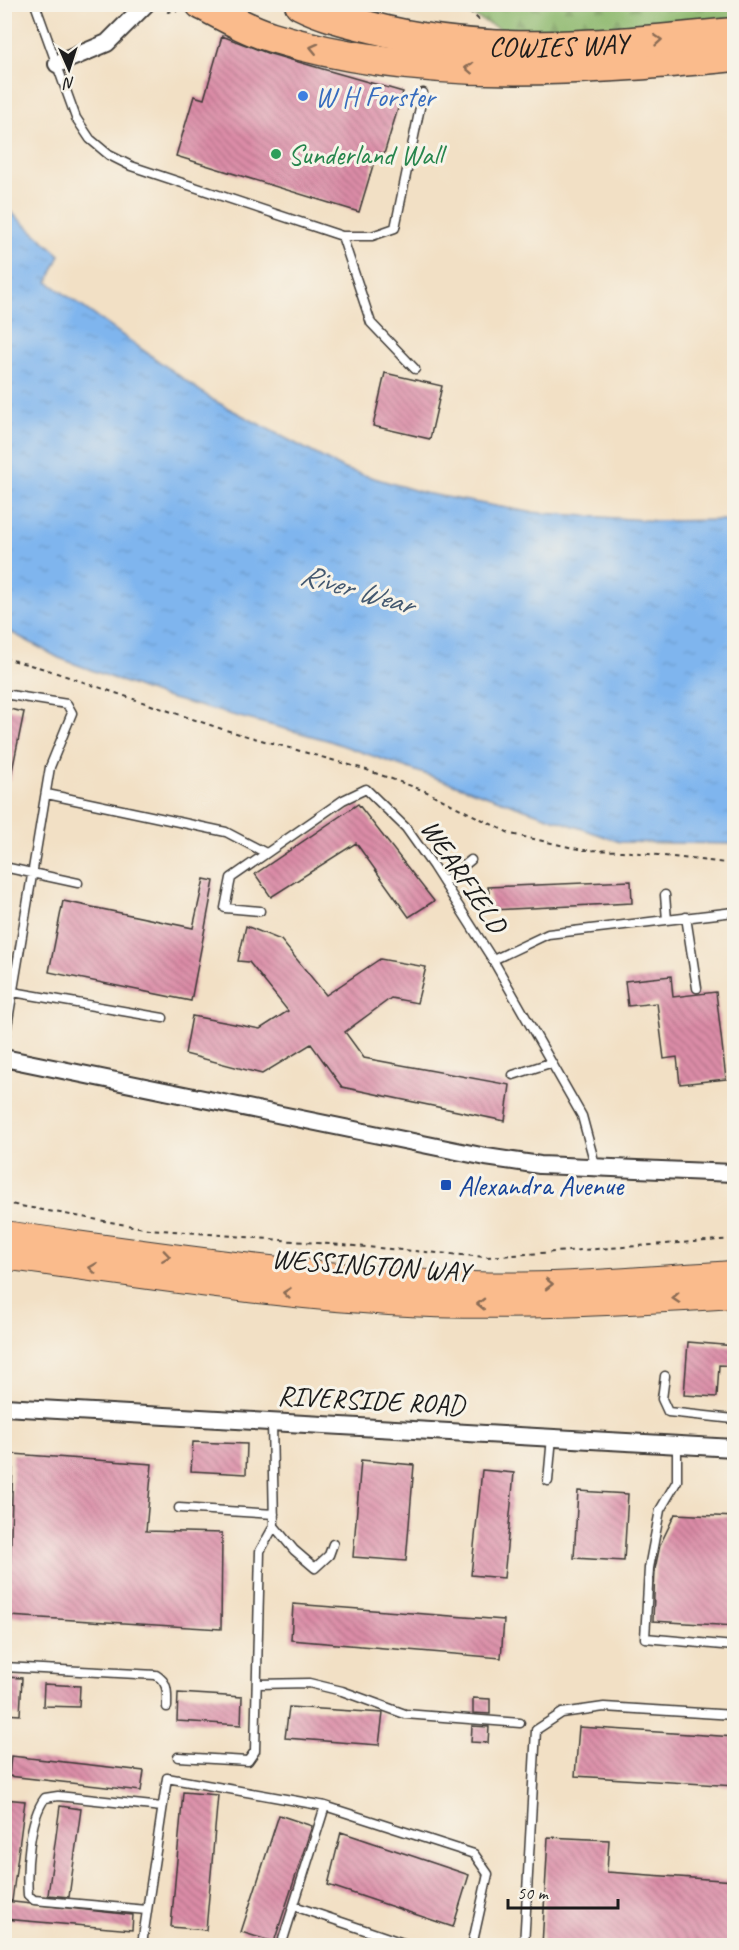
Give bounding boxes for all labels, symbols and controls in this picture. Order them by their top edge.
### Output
street label: COWIES WAY [488,25,633,64]
one-way arrow [654,33,663,46]
north arrow [39,39,99,99]
one-way arrow [309,43,319,56]
one-way arrow [464,61,473,74]
text: N [61,73,75,93]
place label: W H Forster [315,79,438,114]
marker: W H Forster [296,89,310,103]
place label: Sunderland Wall [288,137,448,172]
marker: Sunderland Wall [269,147,283,161]
water label: River Wear [296,555,423,625]
street label: WEARFIELD [413,812,516,941]
place label: Alexandra Avenue [458,1168,625,1203]
marker: Alexandra Avenue [439,1178,453,1192]
street label: WESSINGTON WAY [270,1241,475,1290]
one-way arrow [162,1250,171,1262]
one-way arrow [89,1262,98,1275]
one-way arrow [545,1278,554,1290]
one-way arrow [282,1287,291,1300]
one-way arrow [672,1292,681,1305]
one-way arrow [477,1298,486,1310]
street label: RIVERSIDE ROAD [277,1378,468,1423]
scale bar [508,1872,618,1910]
text: 50 m [517,1882,550,1904]

